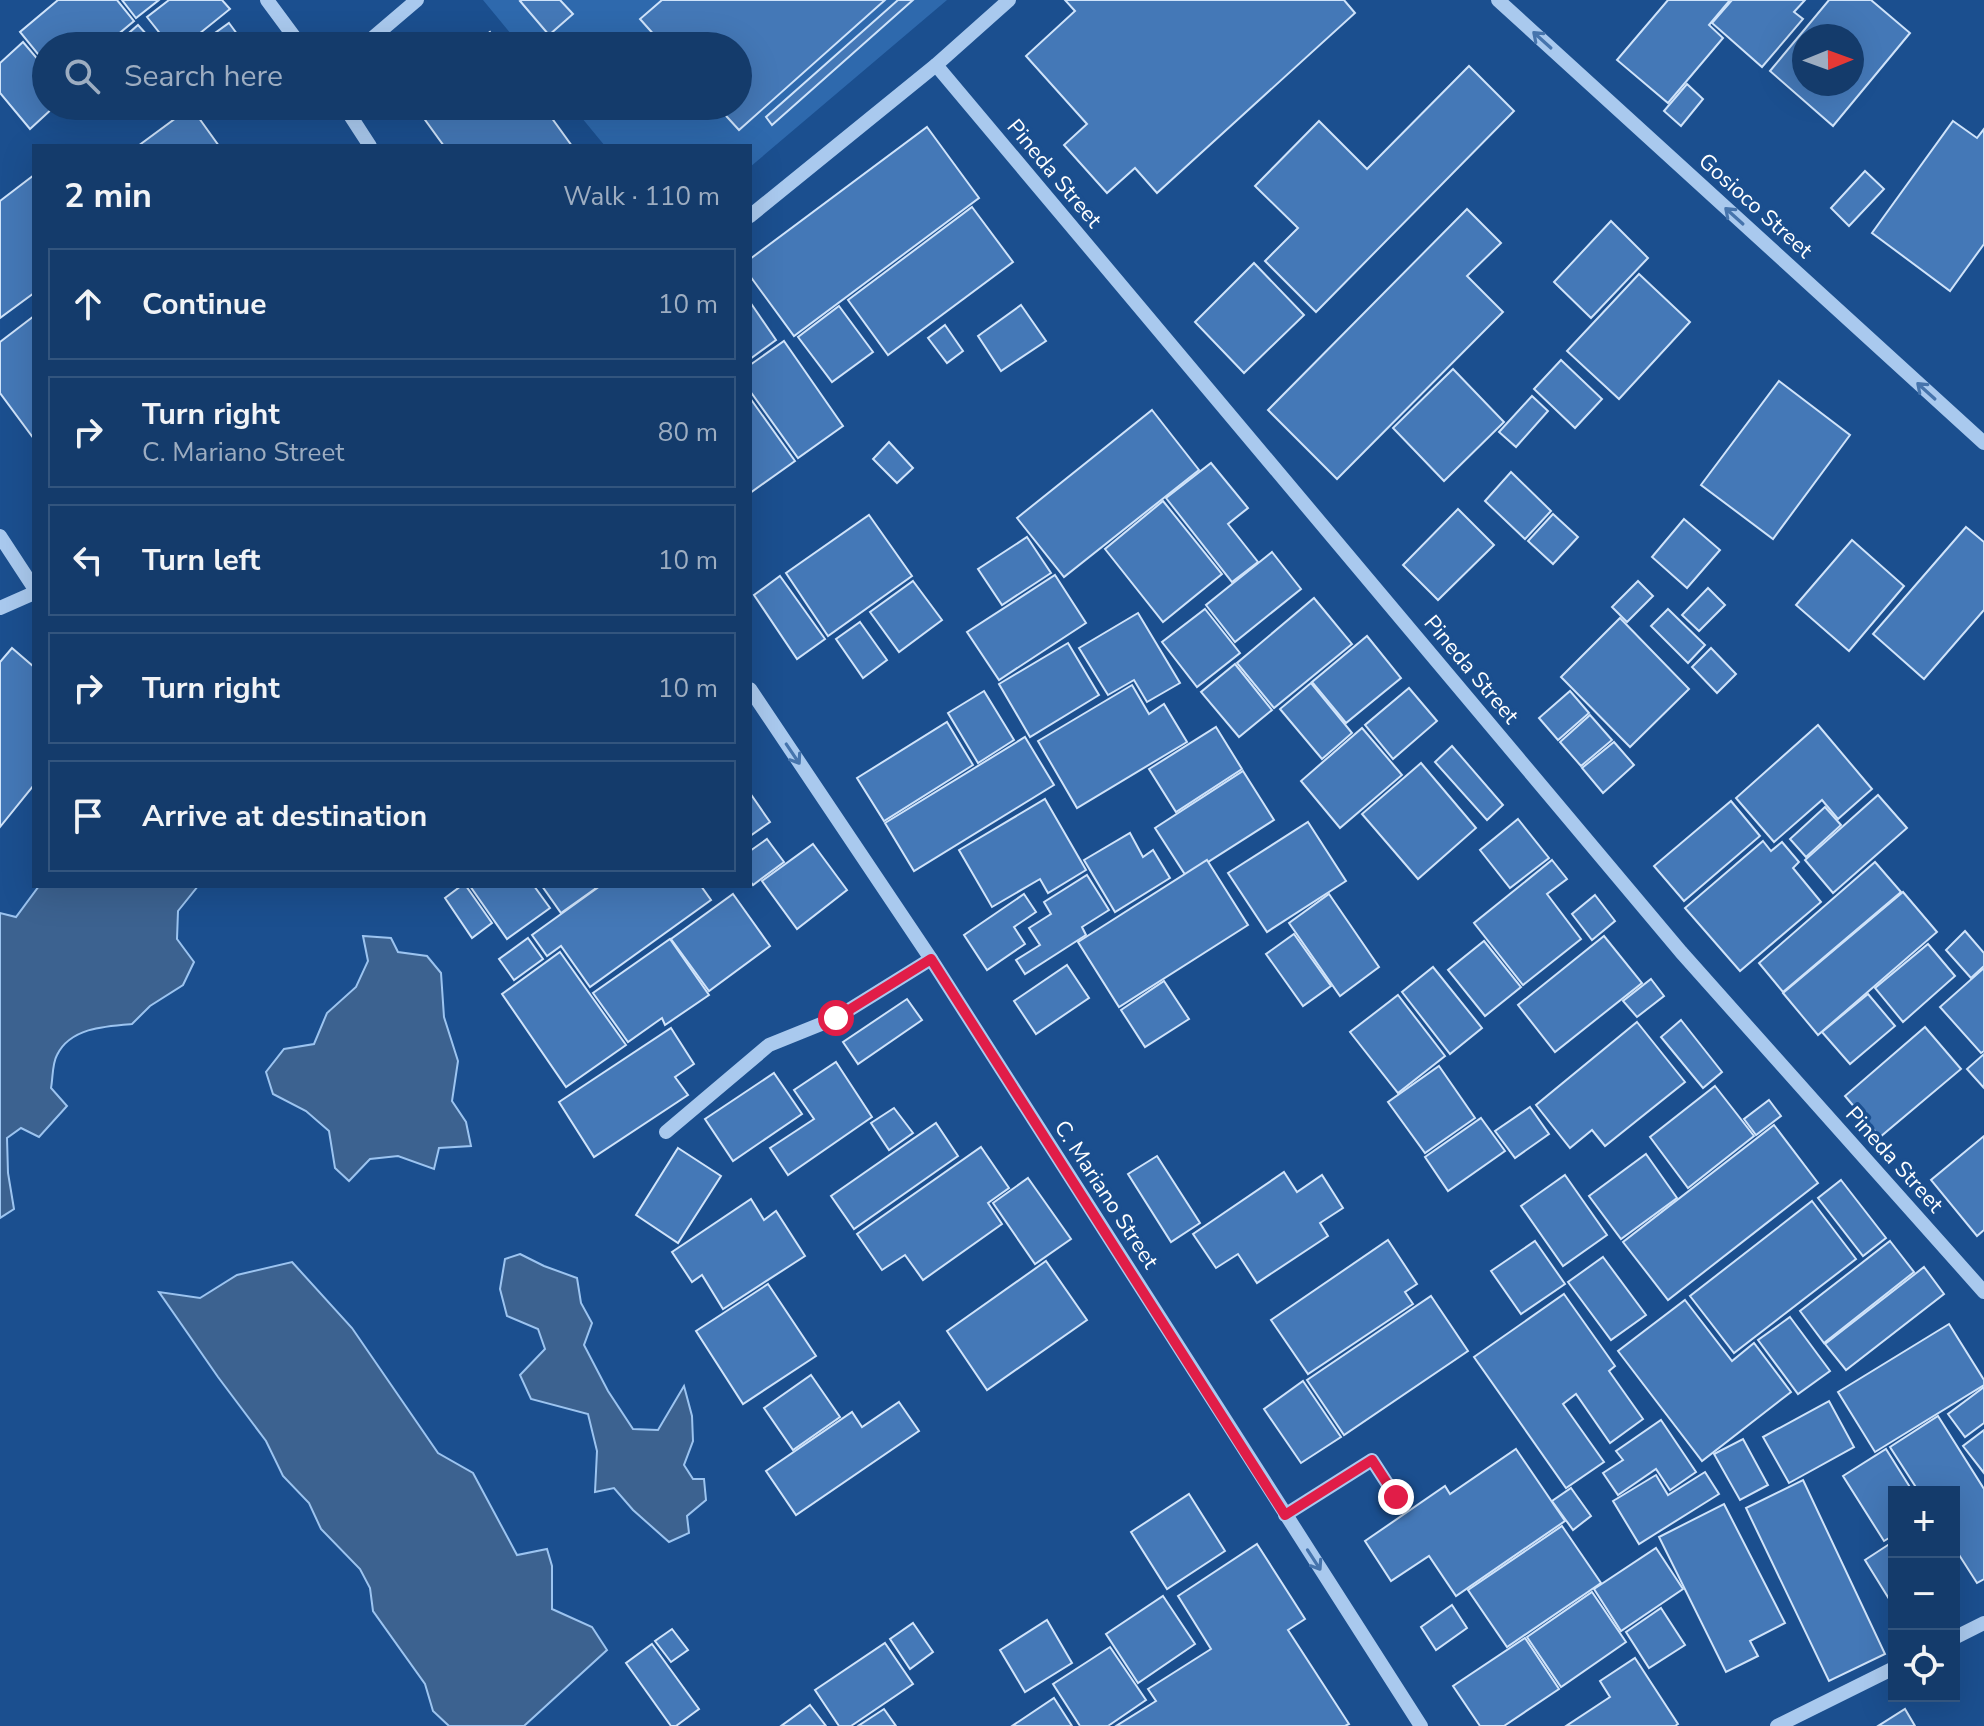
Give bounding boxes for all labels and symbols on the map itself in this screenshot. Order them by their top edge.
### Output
north arrow [1792,24,1864,96]
one-way arrow [1533,32,1553,50]
street label: Pineda Street [1000,113,1109,235]
street label: Gosioco Street [1692,146,1819,265]
one-way arrow [1725,207,1745,225]
one-way arrow [1917,382,1937,400]
street label: Pineda Street [1417,609,1526,731]
one-way arrow [786,742,802,765]
route start [818,1000,854,1036]
street label: Pineda Street [1838,1100,1950,1219]
street label: C. Mariano Street [1047,1115,1166,1275]
route end [1378,1479,1414,1515]
one-way arrow [1306,1549,1323,1571]

